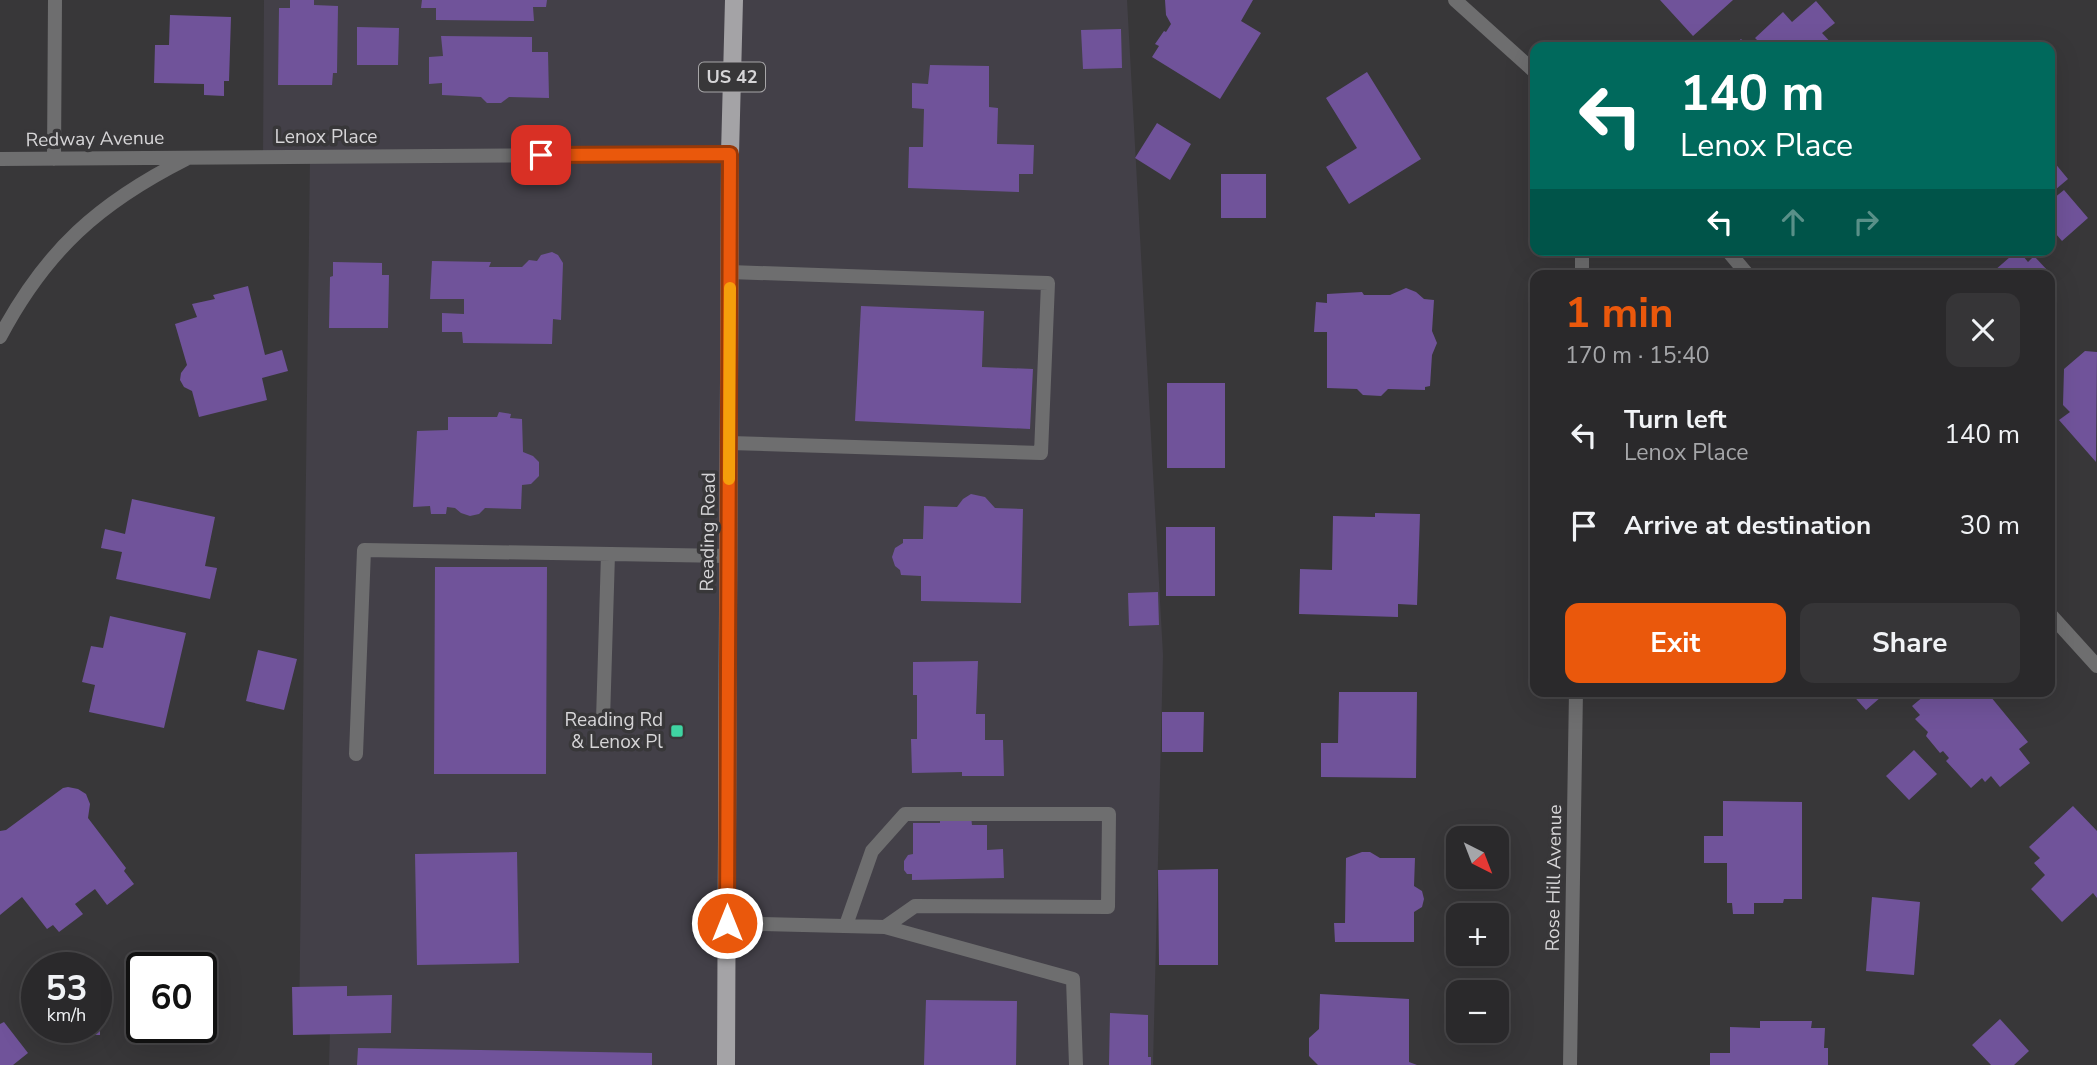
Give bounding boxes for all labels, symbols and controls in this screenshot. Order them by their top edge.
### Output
text: 140 m [1680,60,1824,127]
road number: US 42 [699,62,765,92]
icon: left [1565,70,1656,161]
street label: Lenox Place [275,124,377,150]
text: Lenox Place [1680,124,1853,167]
street label: Redway Avenue [25,125,165,153]
pin [511,125,571,185]
icon: arrive [522,136,560,174]
icon: left [1701,203,1739,241]
icon: ahead [1774,203,1812,241]
icon: right [1847,203,1885,241]
text: 1 min [1565,285,1674,342]
button: close [1946,293,2020,367]
text: 170 m · 15:40 [1565,340,1710,371]
text: Turn left [1624,402,1727,437]
icon: left [1565,416,1603,454]
text: 140 m [1944,417,2020,452]
text: Lenox Place [1624,437,1748,468]
street label: Reading Road [694,472,722,592]
icon: arrive [1565,507,1603,545]
text: Arrive at destination [1624,508,1871,543]
text: 30 m [1960,508,2020,543]
button: Exit [1565,603,1786,683]
button: Share [1800,603,2020,683]
place label: Reading Rd & Lenox Pl [564,707,663,755]
marker: Reading Rd & Lenox Pl [669,723,685,739]
street label: Rose Hill Avenue [1540,804,1568,952]
north arrow [1446,826,1508,889]
map controls [1446,826,1509,1043]
position arrow [690,886,764,960]
button: + [1446,903,1509,966]
speed limit sign: 60 [126,952,217,1043]
text: 53 [45,965,88,1012]
button: − [1446,980,1509,1043]
text: km/h [47,1003,86,1027]

